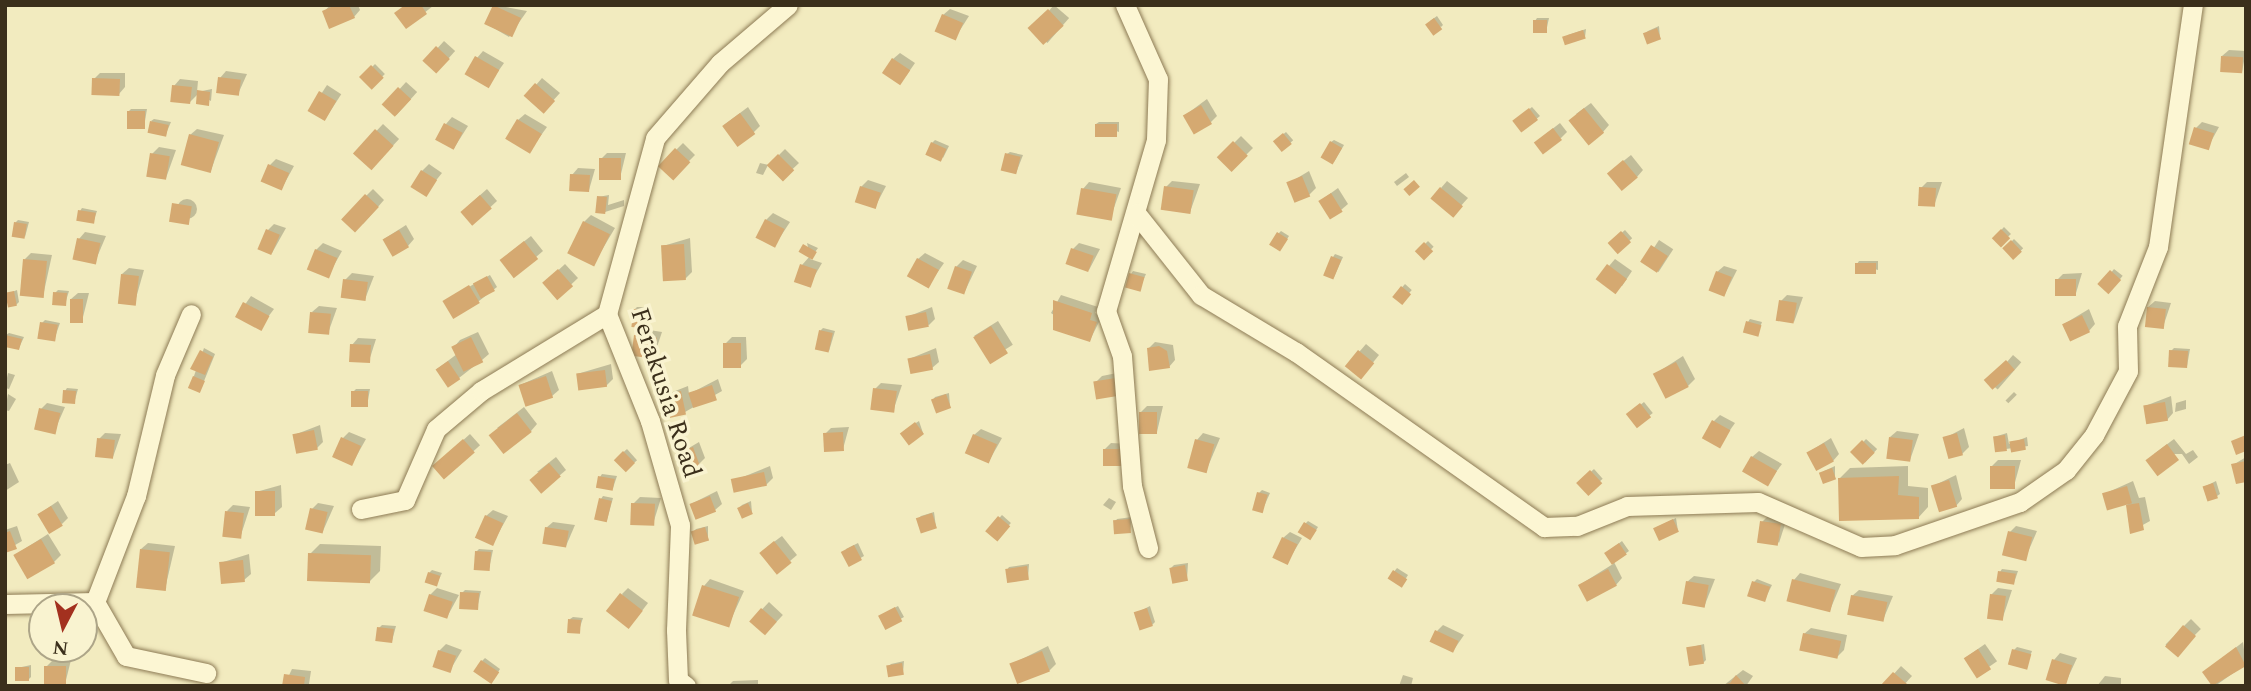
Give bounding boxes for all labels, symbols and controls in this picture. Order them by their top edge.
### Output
street label: Ferakusia Road [623,304,707,482]
north arrow [28,593,98,663]
text: N [51,632,70,663]

